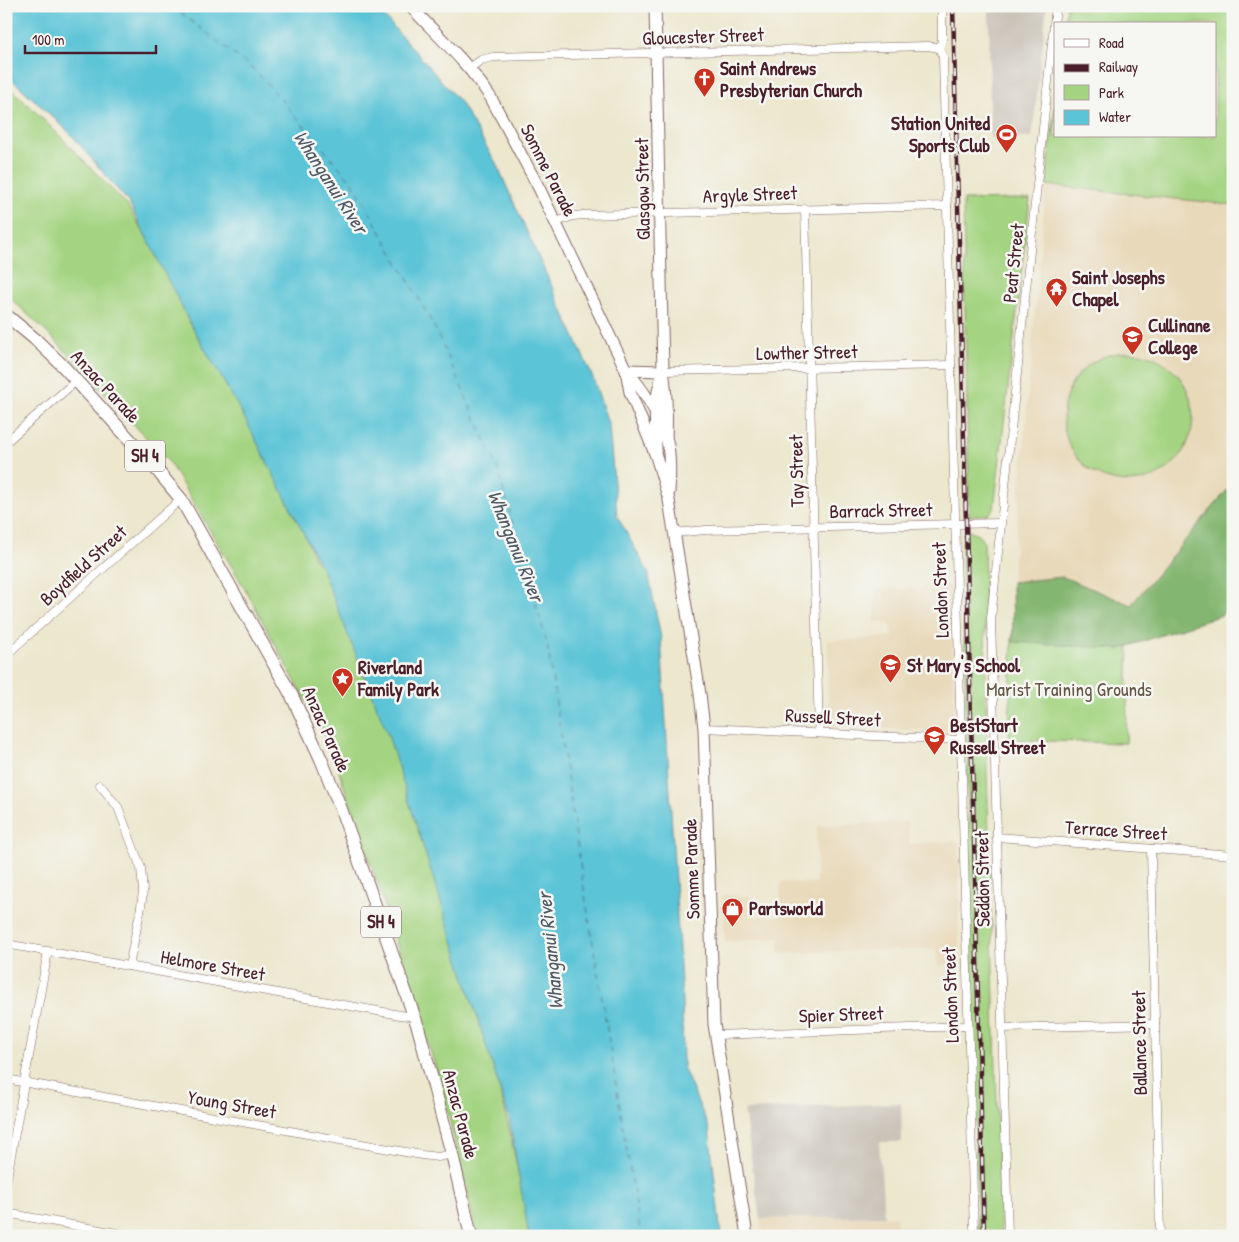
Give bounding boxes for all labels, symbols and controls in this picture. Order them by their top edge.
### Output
street label: Gloucester Street [642,21,765,51]
scale bar [25,22,156,54]
legend [1054,22,1216,138]
text: 100 m [32,29,65,50]
text: Road [1099,32,1124,53]
place label: Saint Andrews Presbyterian Church [720,55,862,104]
text: Railway [1099,56,1138,77]
church icon: Saint Andrews Presbyterian Church [692,67,716,98]
text: Park [1099,82,1124,103]
text: Water [1099,106,1131,127]
place label: Station United Sports Club [891,110,991,159]
street label: Somme Parade [515,119,584,221]
sports icon: Station United Sports Club [994,122,1018,153]
water label: Whanganui River [287,125,376,241]
street label: Glasgow Street [628,137,656,240]
street label: Argyle Street [702,179,798,209]
street label: Peat Street [996,222,1030,304]
place label: Saint Josephs Chapel [1072,264,1166,313]
temple icon: Saint Josephs Chapel [1044,276,1068,307]
place label: Cullinane College [1148,312,1211,361]
school or university icon: Cullinane College [1120,324,1144,355]
street label: Lowther Street [756,338,858,366]
street label: Anzac Parade [65,344,147,429]
street label: Tay Street [782,434,810,508]
road number: SH 4 [125,441,165,472]
water label: Whanganui River [481,486,552,608]
street label: Barrack Street [829,496,933,524]
street label: Boydfield Street [34,519,133,611]
street label: London Street [925,541,955,638]
place label: St Mary's School [907,652,1021,679]
school or university icon: St Mary's School [879,653,903,684]
place label: Riverland Family Park [357,654,439,703]
place icon: Riverland Family Park [330,666,354,697]
park label: Marist Training Grounds [986,676,1152,702]
street label: Anzac Parade [297,682,358,776]
street label: Russell Street [785,702,882,732]
place label: BestStart Russell Street [950,712,1047,760]
school or university icon: BestStart Russell Street [922,724,946,755]
street label: Terrace Street [1064,813,1168,847]
street label: Somme Parade [676,818,706,920]
street label: Seddon Street [968,830,996,927]
water label: Whanganui River [530,889,570,1011]
place label: Partsworld [749,895,824,921]
shop icon: Partsworld [721,896,745,927]
road number: SH 4 [361,906,401,938]
street label: Helmore Street [159,943,268,987]
street label: London Street [935,946,965,1043]
street label: Ballance Street [1125,990,1153,1096]
street label: Spier Street [798,1000,884,1028]
street label: Anzac Parade [437,1066,486,1162]
street label: Young Street [186,1083,279,1125]

